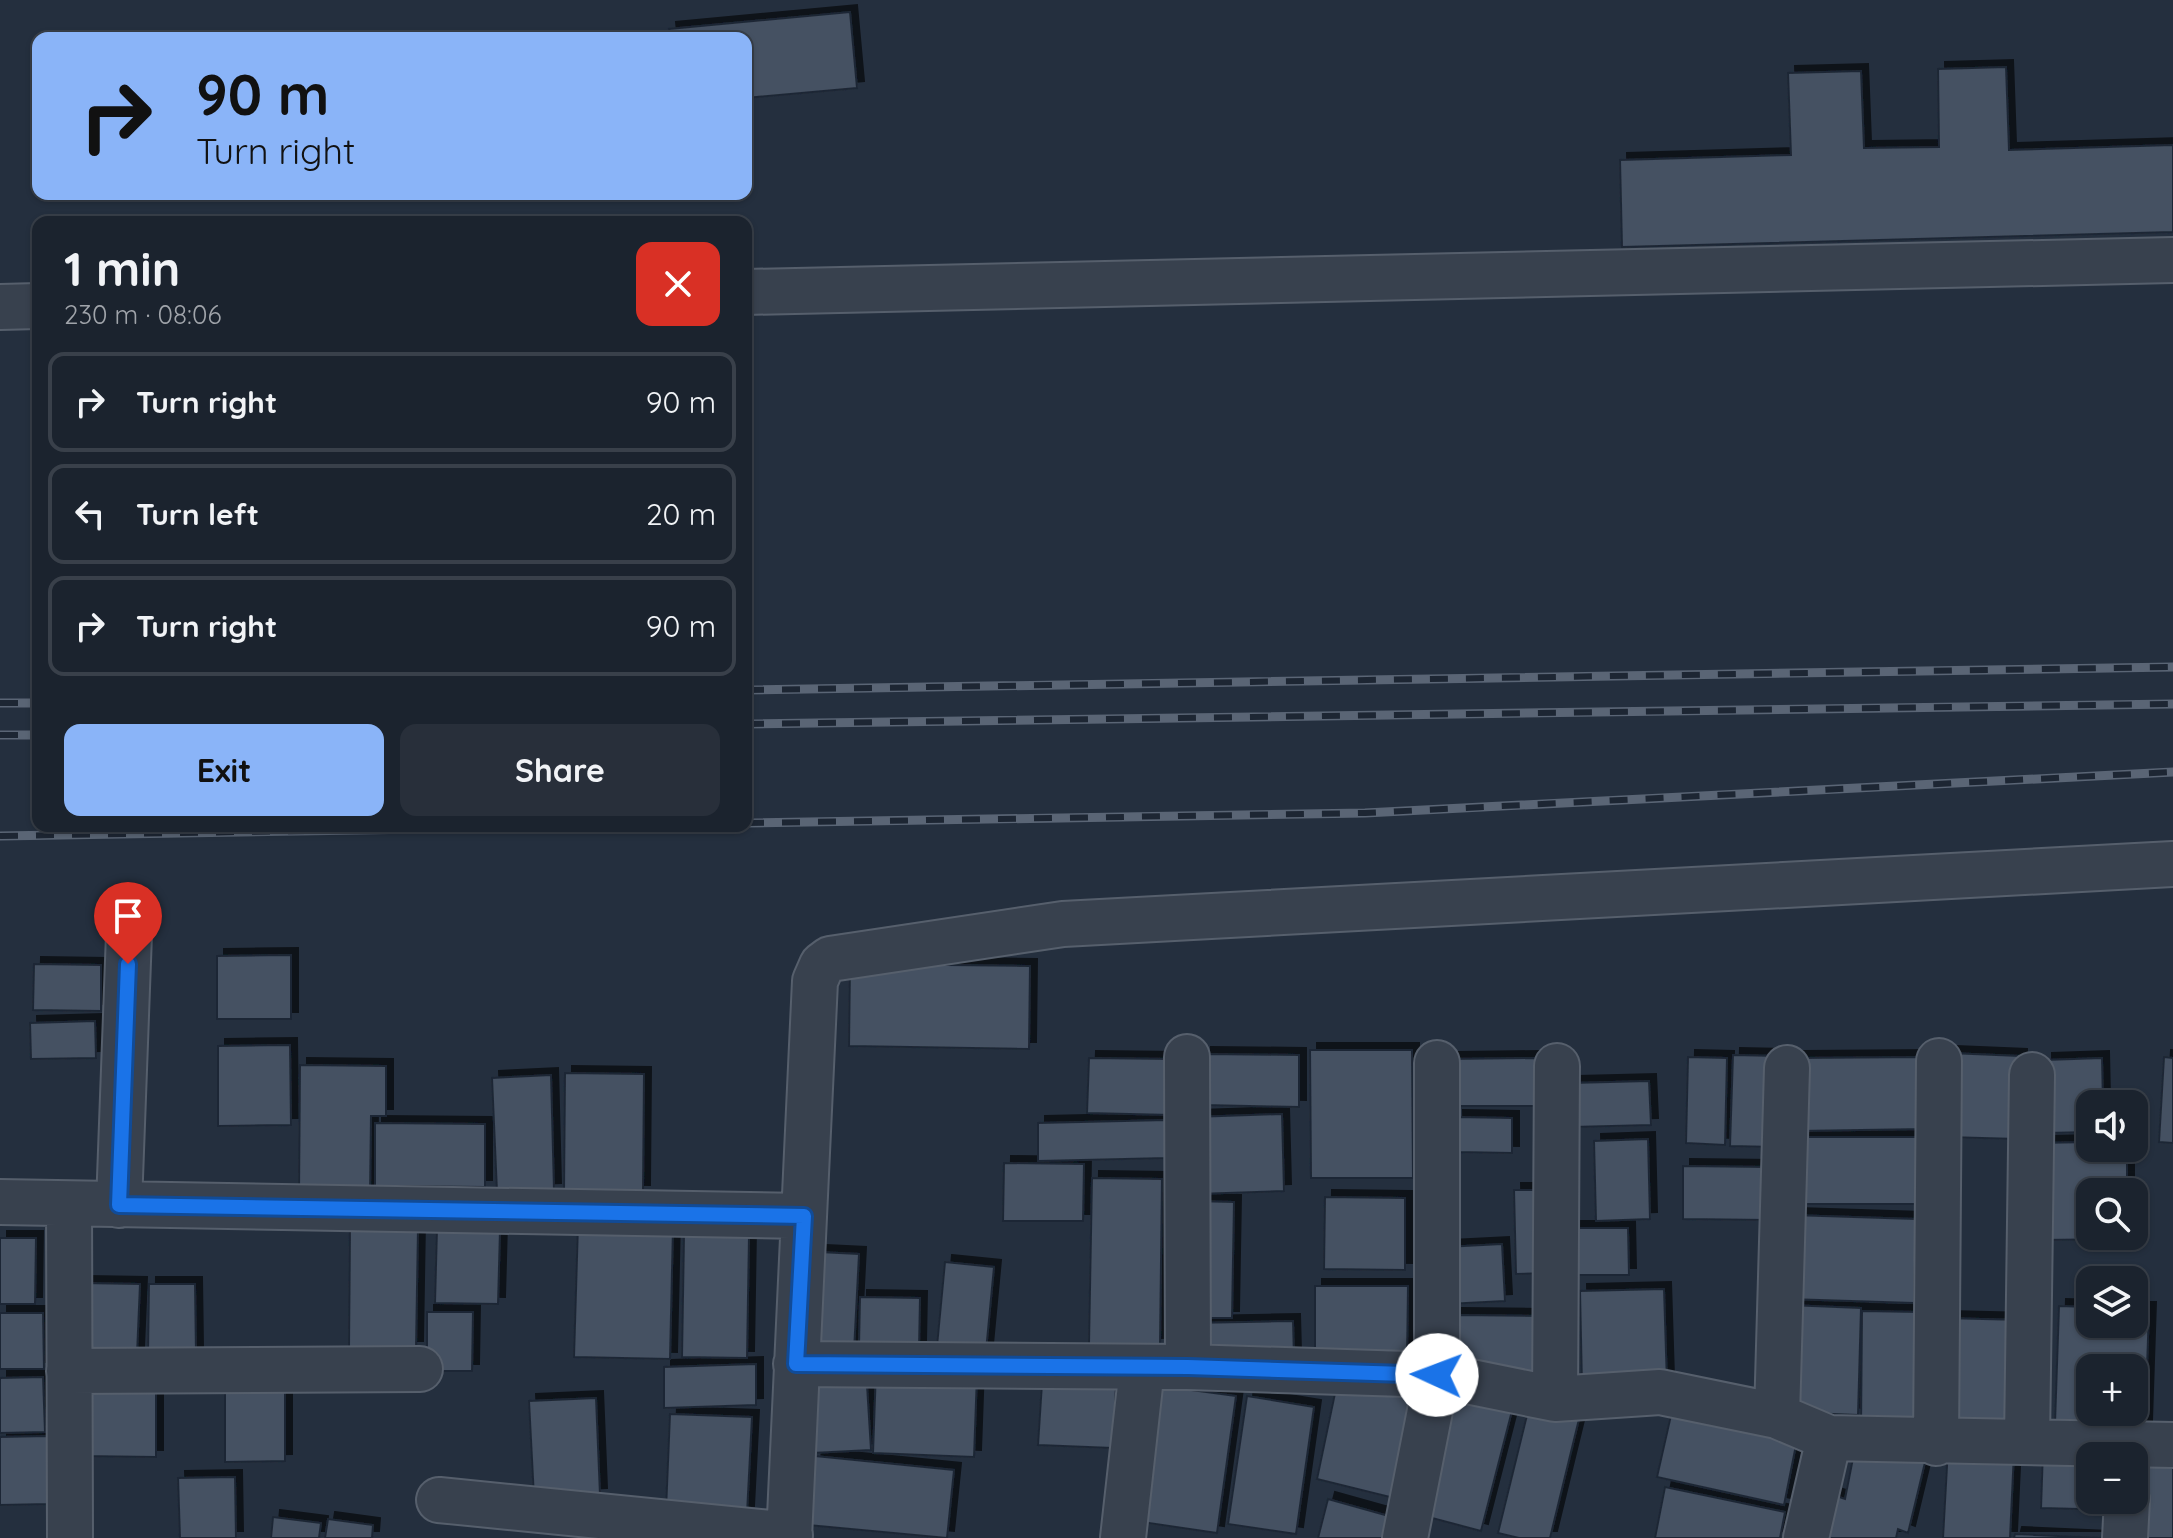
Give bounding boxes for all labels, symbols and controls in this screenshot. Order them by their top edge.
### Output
text: 90 m [196,59,330,129]
icon: right [64,64,168,168]
text: Turn right [196,128,355,173]
text: 1 min [64,238,180,298]
button: close [636,242,720,326]
text: 230 m · 08:06 [64,298,221,331]
icon: right [68,380,112,424]
text: Turn right [136,383,277,421]
text: 90 m [646,383,716,421]
icon: left [68,492,112,536]
text: Turn left [136,495,259,533]
text: 20 m [646,495,716,533]
icon: right [68,604,112,648]
text: Turn right [136,607,277,645]
text: 90 m [646,607,716,645]
button: Exit [64,724,384,816]
button: Share [400,724,720,816]
pin [94,882,162,964]
icon: arrive [106,894,150,938]
map controls [2076,1090,2148,1514]
button: sound [2076,1090,2148,1162]
button: search [2076,1178,2148,1250]
button: layers [2076,1266,2148,1338]
position arrow [1395,1333,1479,1417]
button: + [2076,1354,2148,1426]
button: − [2076,1442,2148,1514]

